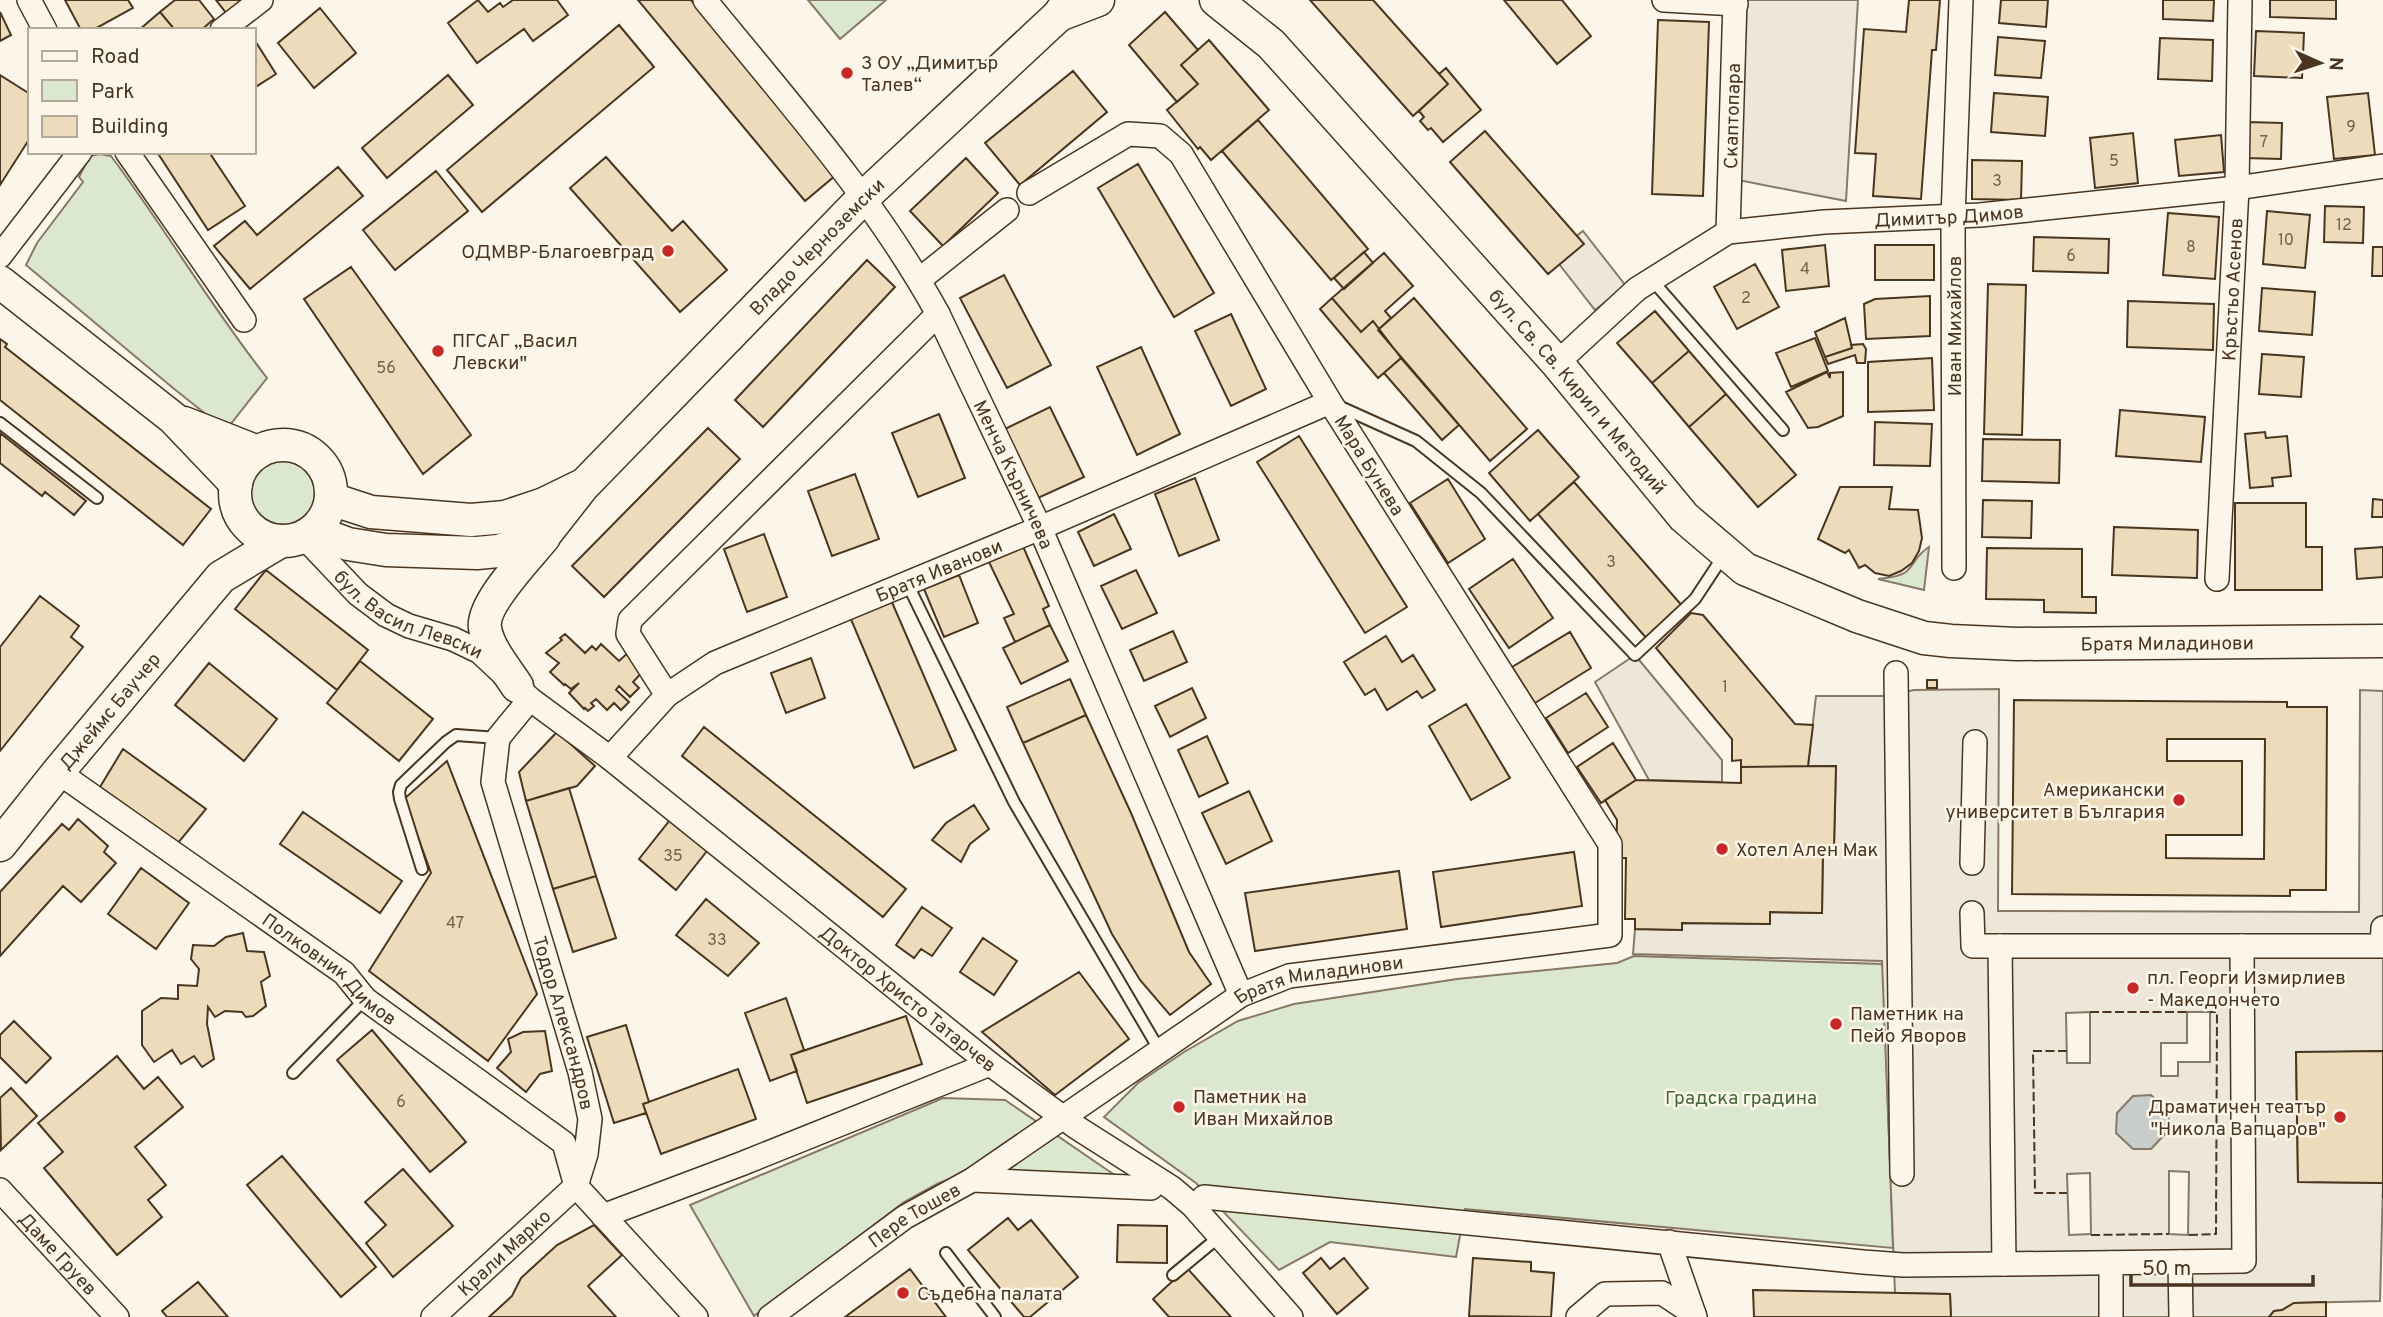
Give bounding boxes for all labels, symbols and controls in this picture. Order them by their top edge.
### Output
legend [28,28,256,154]
north arrow [2285,28,2355,98]
text: Road [91,44,140,71]
place label: 3 ОУ „Димитър Талев“ [861,52,998,98]
text: N [2323,56,2347,71]
street label: Скаптопара [1720,63,1747,169]
marker: 3 ОУ „Димитър Талев“ [839,65,855,81]
text: Park [91,79,134,106]
text: Building [91,114,169,141]
house number: 9 [2346,118,2356,138]
house number: 7 [2260,133,2268,153]
house number: 5 [2109,152,2119,172]
house number: 3 [1992,172,2002,192]
street label: Владо Черноземски [745,174,891,321]
street label: Димитър Димов [1874,200,2025,234]
house number: 12 [2336,216,2352,236]
street label: Кръстьо Асенов [2218,217,2249,362]
house number: 10 [2278,231,2294,251]
house number: 8 [2186,238,2196,258]
place label: ОДМВР-Благоевград [461,241,654,265]
marker: ОДМВР-Благоевград [660,243,676,259]
house number: 6 [2066,247,2076,267]
street label: Иван Михайлов [1944,256,1968,396]
house number: 4 [1800,260,1810,280]
street label: бул. Св. Св. Кирил и Методий [1483,285,1670,500]
house number: 2 [1741,289,1751,309]
place label: ПГСАГ ,,Васил Левски" [452,330,578,376]
marker: ПГСАГ ,,Васил Левски" [430,343,446,359]
house number: 56 [376,359,396,379]
street label: Менча Кърничева [967,397,1058,553]
street label: Мара Бунева [1328,411,1409,521]
street label: Братя Иванови [873,535,1007,609]
house number: 3 [1606,553,1616,573]
street label: бул. Васил Левски [328,566,486,666]
street label: Братя Миладинови [2080,632,2254,657]
street label: Джеймс Баучер [55,648,167,776]
house number: 1 [1722,678,1728,698]
place label: Американски университет в България [1946,779,2165,825]
marker: Американски университет в България [2171,792,2187,808]
place label: Хотел Ален Мак [1736,839,1878,863]
marker: Хотел Ален Мак [1714,841,1730,857]
house number: 35 [663,847,683,867]
street label: Полковник Димов [256,909,401,1032]
house number: 47 [446,914,464,934]
street label: Доктор Христо Татарчев [814,921,1000,1078]
house number: 33 [707,931,727,951]
street label: Тодор Александров [526,934,598,1112]
street label: Братя Миладинови [1230,951,1405,1010]
place label: пл. Георги Измирлиев - Македончето [2147,967,2346,1013]
marker: пл. Георги Измирлиев - Македончето [2125,980,2141,996]
place label: Паметник на Пейо Яворов [1850,1003,1967,1049]
marker: Паметник на Пейо Яворов [1828,1016,1844,1032]
place label: Паметник на Иван Михайлов [1193,1086,1334,1132]
park label: Градска градина [1665,1087,1817,1111]
house number: 6 [396,1093,406,1113]
place label: Драматичен театър "Никола Вапцаров" [2148,1096,2326,1142]
marker: Паметник на Иван Михайлов [1171,1099,1187,1115]
marker: Драматичен театър "Никола Вапцаров" [2332,1109,2348,1125]
street label: Пере Тошев [864,1179,966,1254]
street label: Крали Марко [454,1205,557,1302]
street label: Даме Груев [12,1208,101,1301]
scale bar [2131,1244,2313,1288]
text: 50 m [2142,1256,2191,1283]
place label: Съдебна палата [917,1283,1062,1307]
marker: Съдебна палата [895,1285,911,1301]

